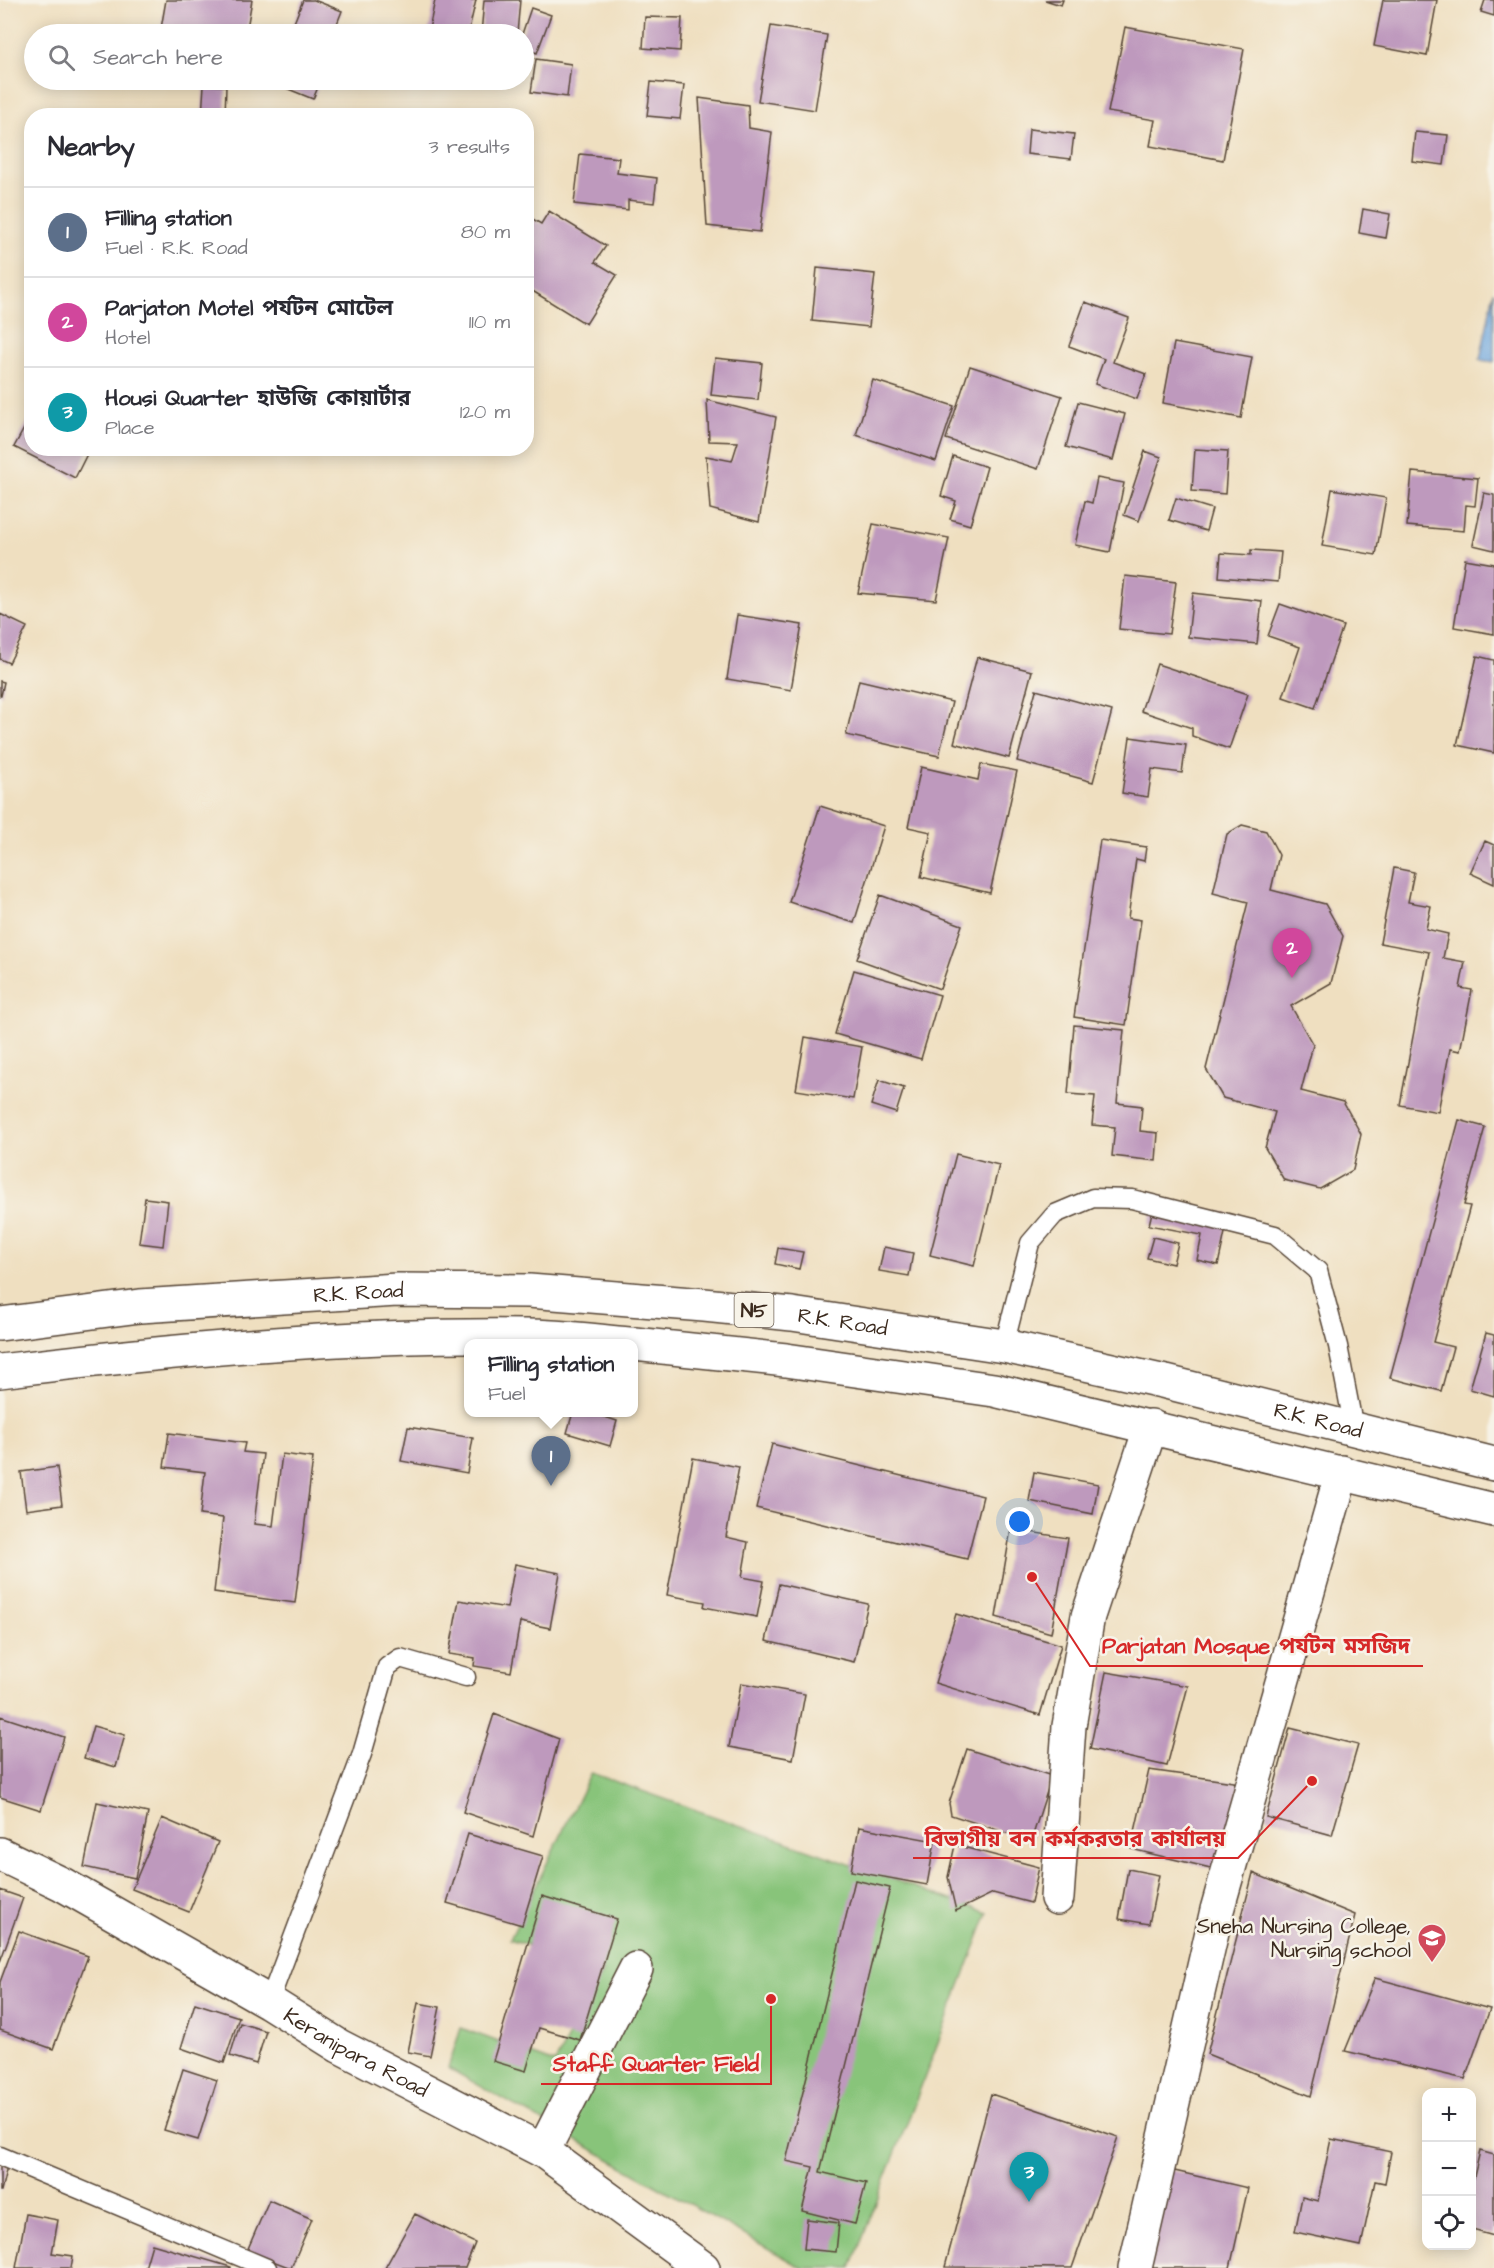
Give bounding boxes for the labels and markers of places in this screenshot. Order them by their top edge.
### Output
pin: 2 [1272,928,1312,978]
pin: 1 [532,1436,570,1486]
callout: Parjatan Mosque পর্যটন মসজিদ [1090,1626,1423,1666]
callout: বিভাগীয় বন কর্মকরতার কার্যালয় [913,1818,1238,1858]
place label: Sneha Nursing College, Nursing school [1197,1912,1411,1967]
school or university icon: Sneha Nursing College, Nursing school [1416,1922,1448,1964]
callout: Staff Quarter Field [541,2044,771,2084]
pin: 3 [1010,2152,1048,2202]

